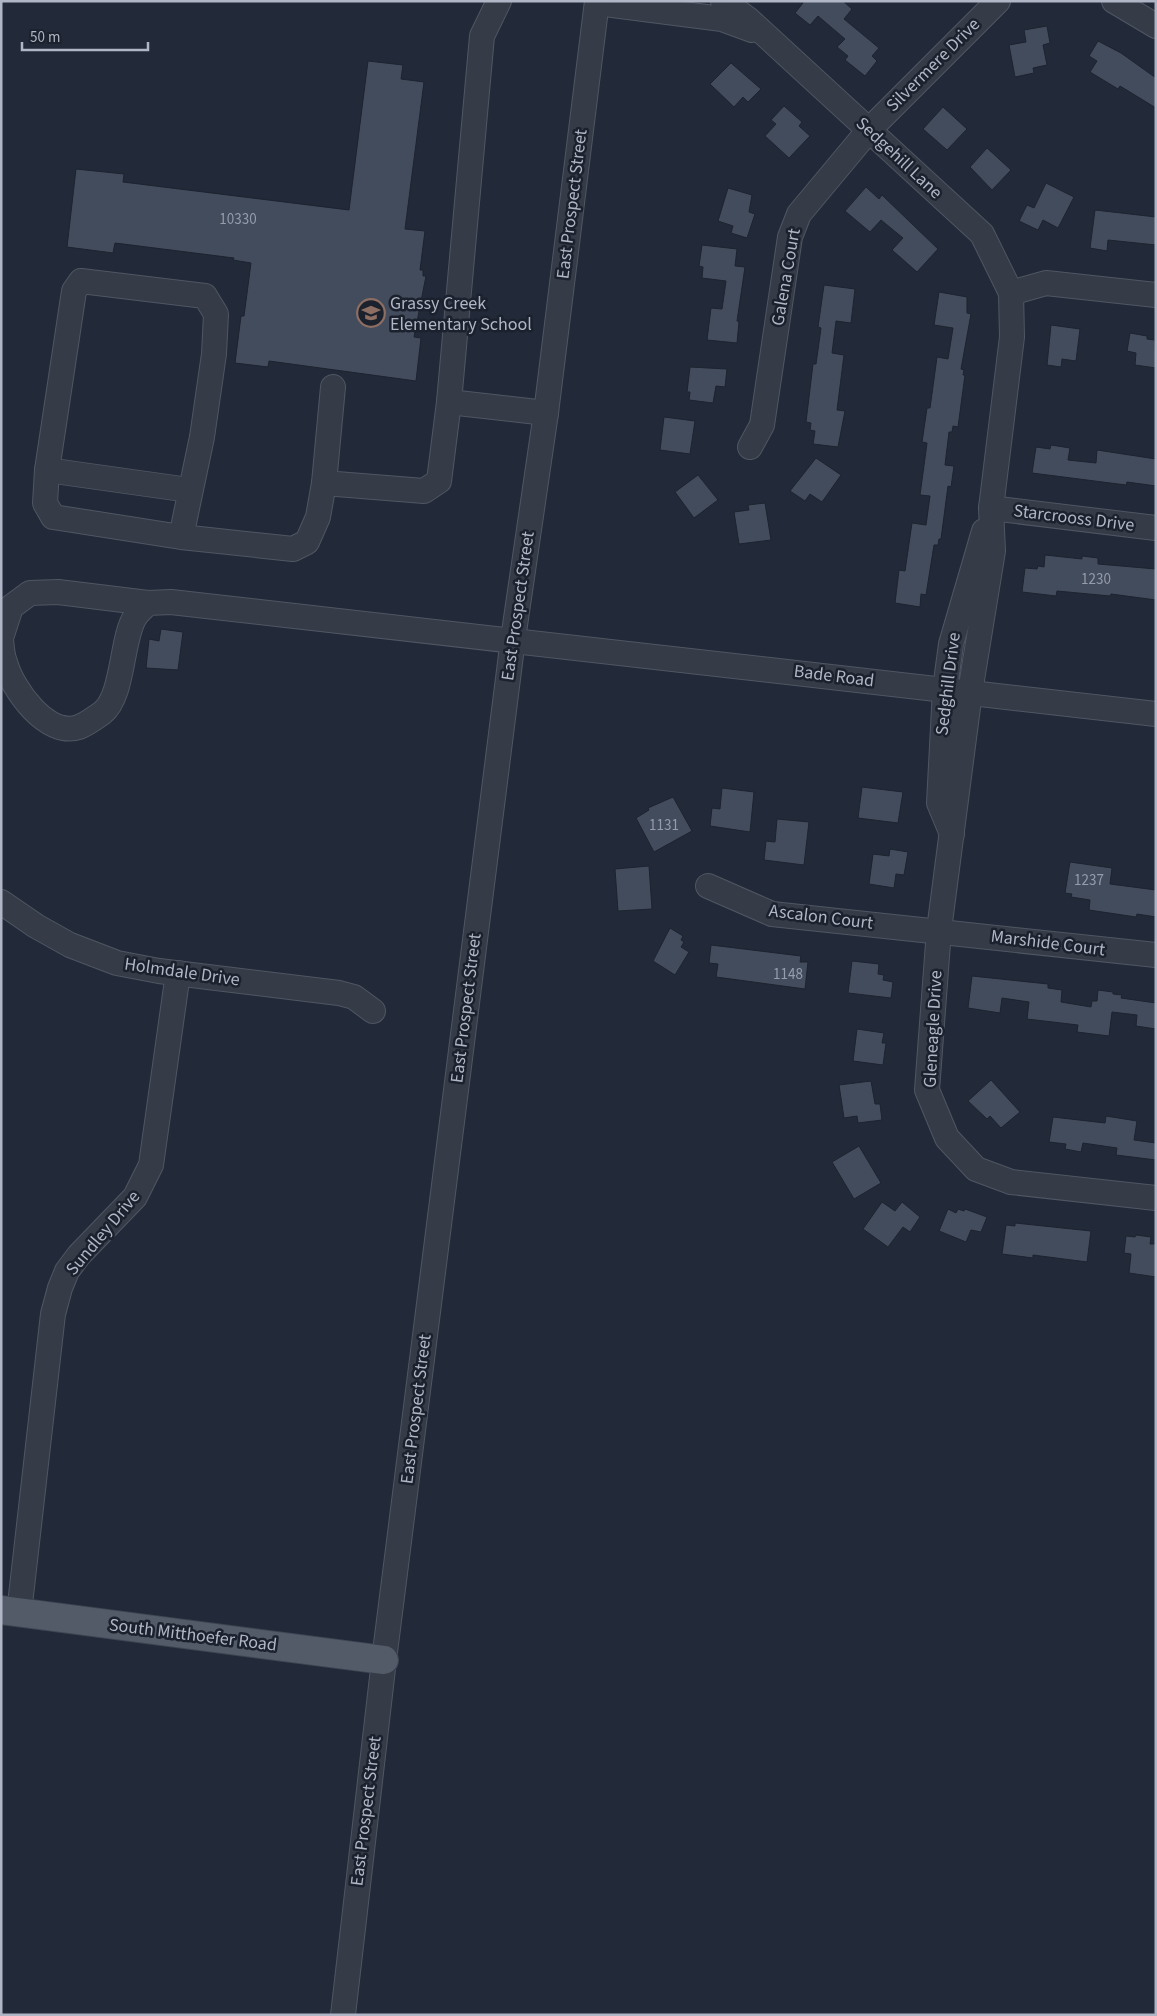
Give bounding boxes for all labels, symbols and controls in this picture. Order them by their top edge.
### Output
street label: Silvermere Drive [880,12,986,118]
scale bar [22,20,149,52]
text: 50 m [30,27,60,48]
street label: Sedgehill Lane [850,111,948,205]
street label: East Prospect Street [550,128,594,280]
house number: 10330 [219,209,257,230]
street label: Galena Court [765,226,807,328]
place label: Grassy Creek Elementary School [390,291,532,337]
school or university icon: Grassy Creek Elementary School [356,298,386,328]
street label: Starcrooss Drive [1012,498,1136,538]
street label: East Prospect Street [495,530,541,682]
house number: 1230 [1081,569,1111,590]
street label: Sedghill Drive [929,631,967,737]
street label: Bade Road [792,659,876,693]
house number: 1131 [649,815,679,836]
house number: 1237 [1074,870,1104,891]
street label: Ascalon Court [767,898,875,936]
street label: Marshide Court [990,924,1106,962]
street label: East Prospect Street [444,932,488,1084]
street label: Holmdale Drive [123,952,241,992]
house number: 1148 [773,964,803,985]
street label: Gleneagle Drive [917,970,949,1088]
street label: Sundley Drive [60,1185,146,1281]
street label: East Prospect Street [394,1333,438,1485]
street label: South Mitthoefer Road [108,1612,278,1658]
street label: East Prospect Street [344,1735,388,1887]

